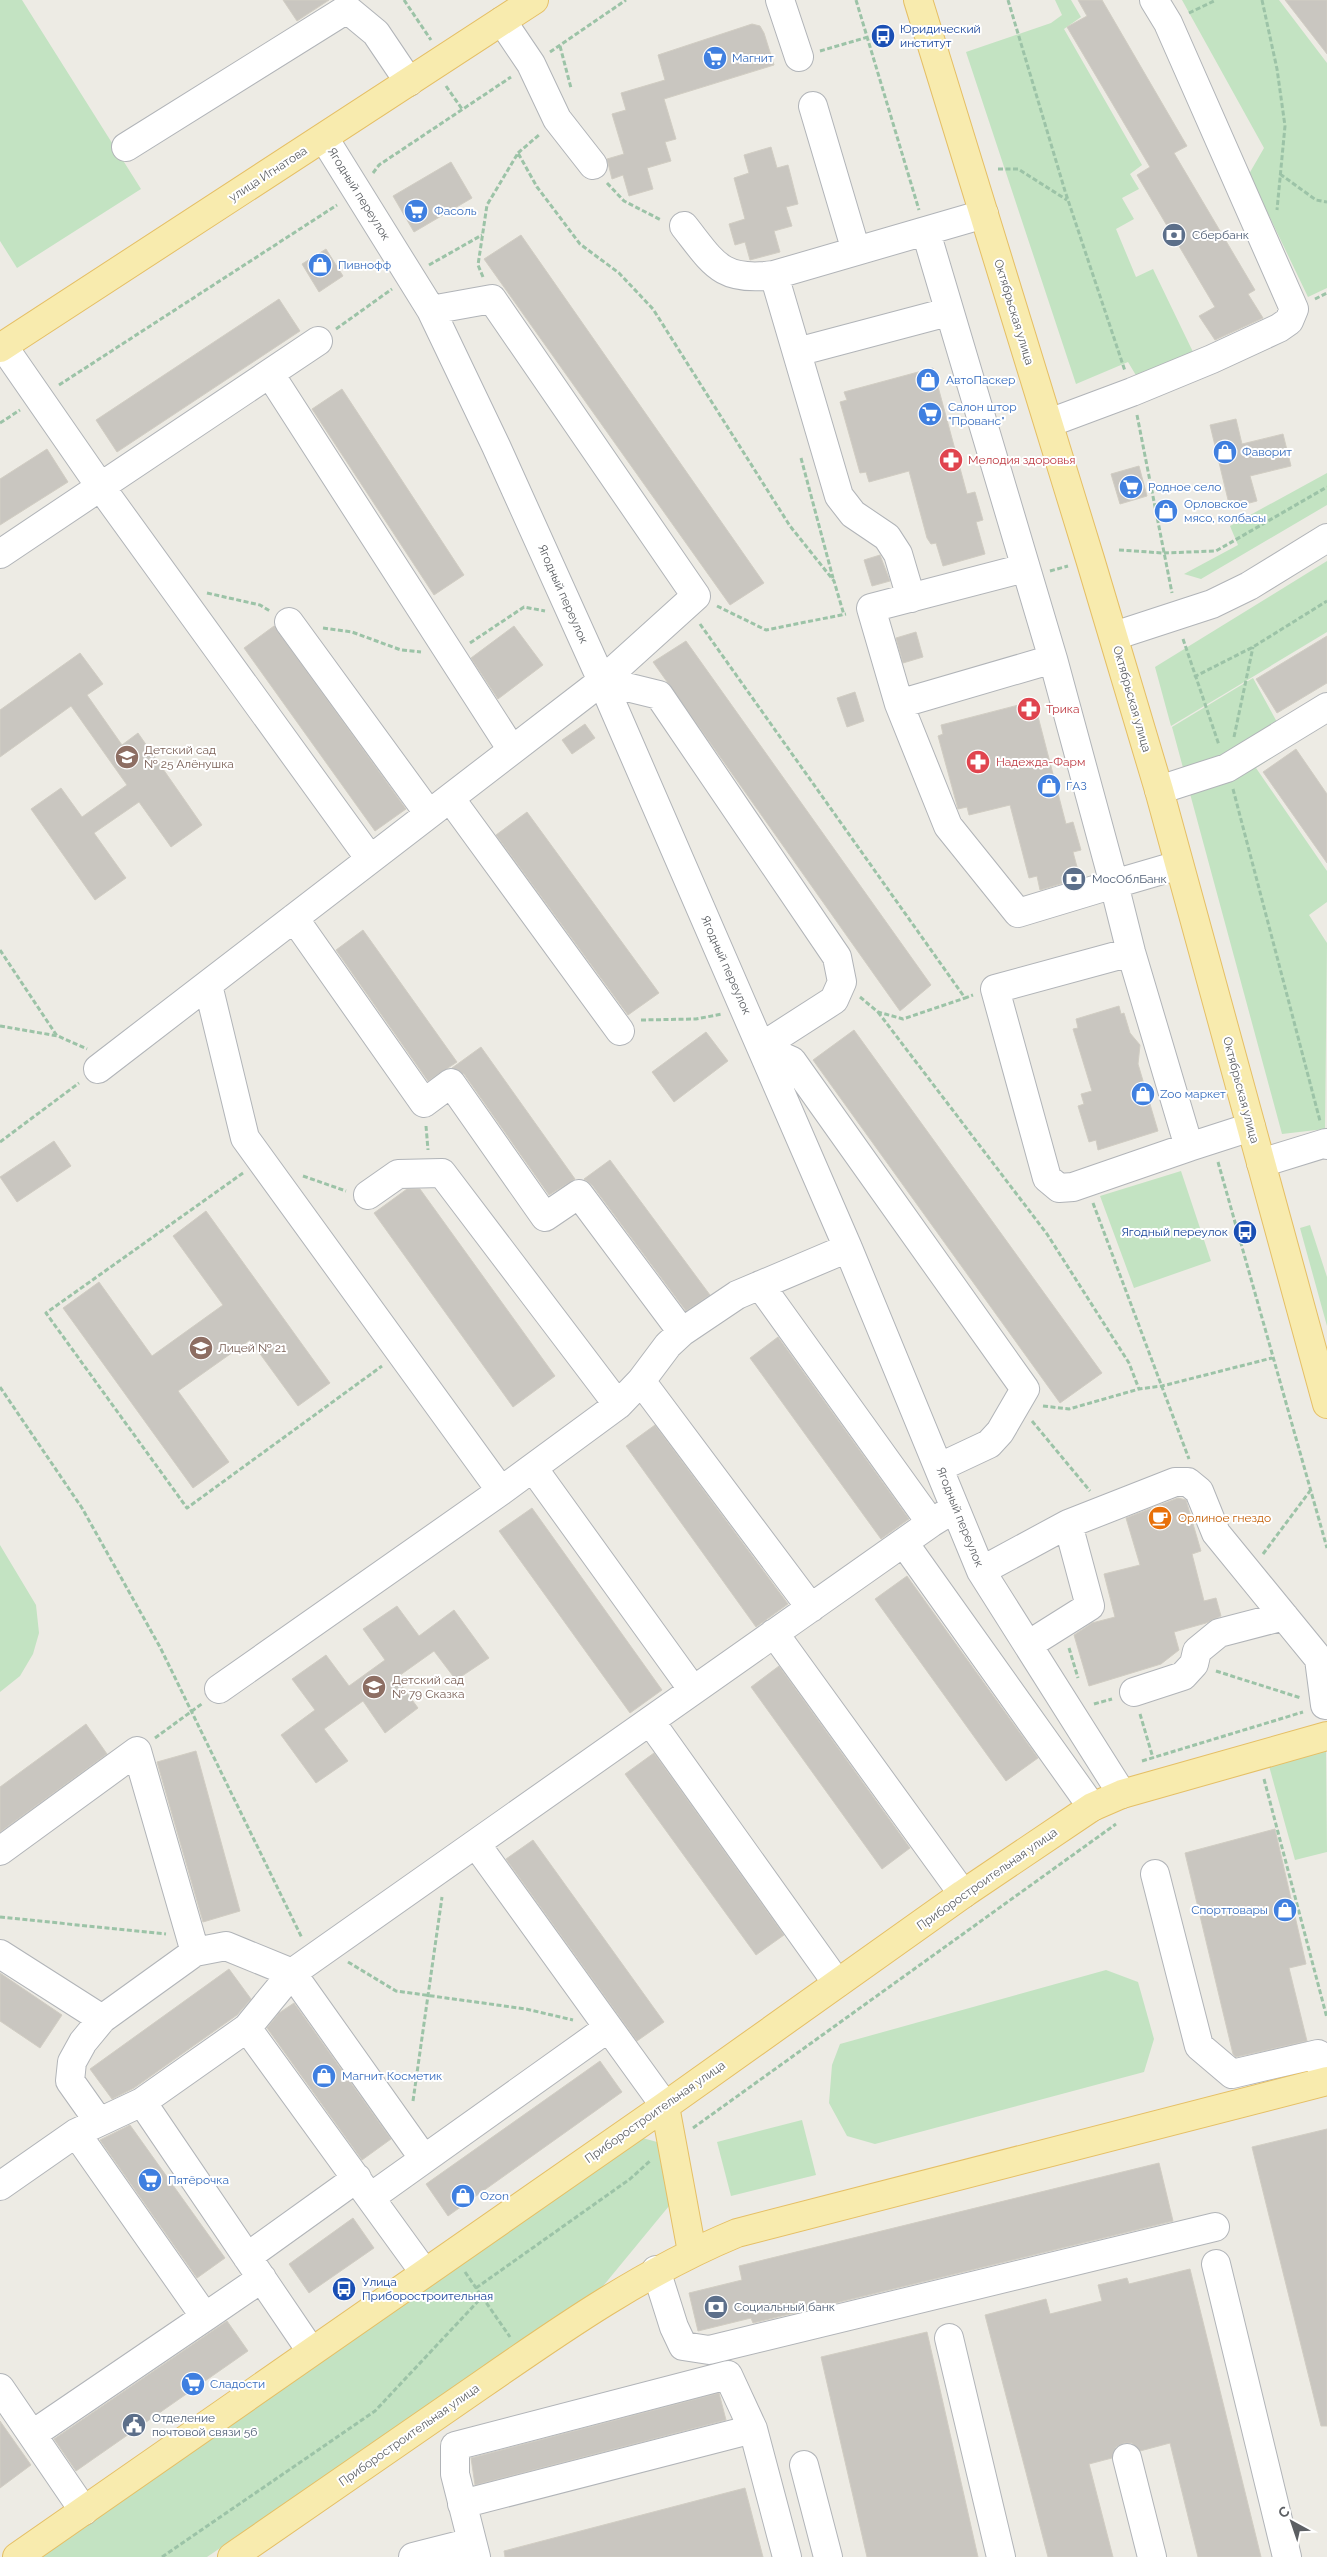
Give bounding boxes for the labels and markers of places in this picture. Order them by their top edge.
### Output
place label: Юридический институт [900,22,981,50]
bus stop icon: Юридический институт [870,23,896,49]
supermarket icon: Магнит [702,45,728,71]
place label: Магнит [732,51,774,65]
supermarket icon: Фасоль [403,198,429,224]
place label: Фасоль [434,204,477,218]
bank icon: Сбербанк [1161,222,1187,248]
place label: Сбербанк [1192,228,1249,242]
shop icon: Пивнофф [307,252,333,278]
place label: Пивнофф [338,258,391,272]
shop icon: АвтоПаскер [915,367,941,393]
place label: АвтоПаскер [946,373,1015,387]
place label: Салон штор "Прованс" [948,400,1017,428]
supermarket icon: Салон штор "Прованс" [917,401,943,427]
shop icon: Фаворит [1212,439,1238,465]
place label: Фаворит [1242,445,1292,459]
pharmacy icon: Мелодия здоровья [938,447,964,473]
place label: Мелодия здоровья [968,453,1075,467]
supermarket icon: Родное село [1118,474,1144,500]
place label: Родное село [1148,480,1221,494]
place label: Орловское мясо, колбасы [1184,497,1266,525]
shop icon: Орловское мясо, колбасы [1153,498,1179,524]
pharmacy icon: Трика [1016,696,1042,722]
place label: Трика [1046,702,1080,716]
place label: Детский сад № 25 Алёнушка [144,743,234,771]
school or university icon: Детский сад № 25 Алёнушка [114,744,140,770]
pharmacy icon: Надежда-Фарм [965,749,991,775]
place label: Надежда-Фарм [996,755,1085,769]
shop icon: ГАЗ [1036,773,1062,799]
place label: ГАЗ [1066,779,1087,793]
bank icon: МосОблБанк [1061,866,1087,892]
place label: МосОблБанк [1092,872,1167,886]
shop icon: Zoo маркет [1130,1081,1156,1107]
place label: Zoo маркет [1160,1087,1226,1101]
bus stop icon: Ягодный переулок [1232,1219,1258,1245]
place label: Ягодный переулок [1121,1225,1228,1239]
school or university icon: Лицей № 21 [188,1335,214,1361]
place label: Лицей № 21 [218,1341,286,1355]
cafe icon: Орлиное гнездо [1147,1505,1173,1531]
place label: Орлиное гнездо [1178,1511,1271,1525]
place label: Детский сад № 79 Сказка [392,1673,464,1701]
school or university icon: Детский сад № 79 Сказка [361,1674,387,1700]
shop icon: Спорттовары [1272,1897,1298,1923]
place label: Спорттовары [1191,1903,1268,1917]
shop icon: Магнит Косметик [311,2063,337,2089]
place label: Магнит Косметик [342,2069,442,2083]
supermarket icon: Пятёрочка [137,2167,163,2193]
place label: Пятёрочка [168,2173,229,2187]
shop icon: Ozon [450,2183,476,2209]
place label: Ozon [480,2189,509,2203]
place label: Улица Приборостроительная [362,2275,493,2303]
bus stop icon: Улица Приборостроительная [331,2276,357,2302]
bank icon: Социальный банк [703,2294,729,2320]
place label: Социальный банк [734,2300,835,2314]
supermarket icon: Сладости [180,2371,206,2397]
place label: Сладости [210,2377,265,2391]
place label: Отделение почтовой связи 56 [152,2411,257,2439]
public building icon: Отделение почтовой связи 56 [121,2412,147,2438]

